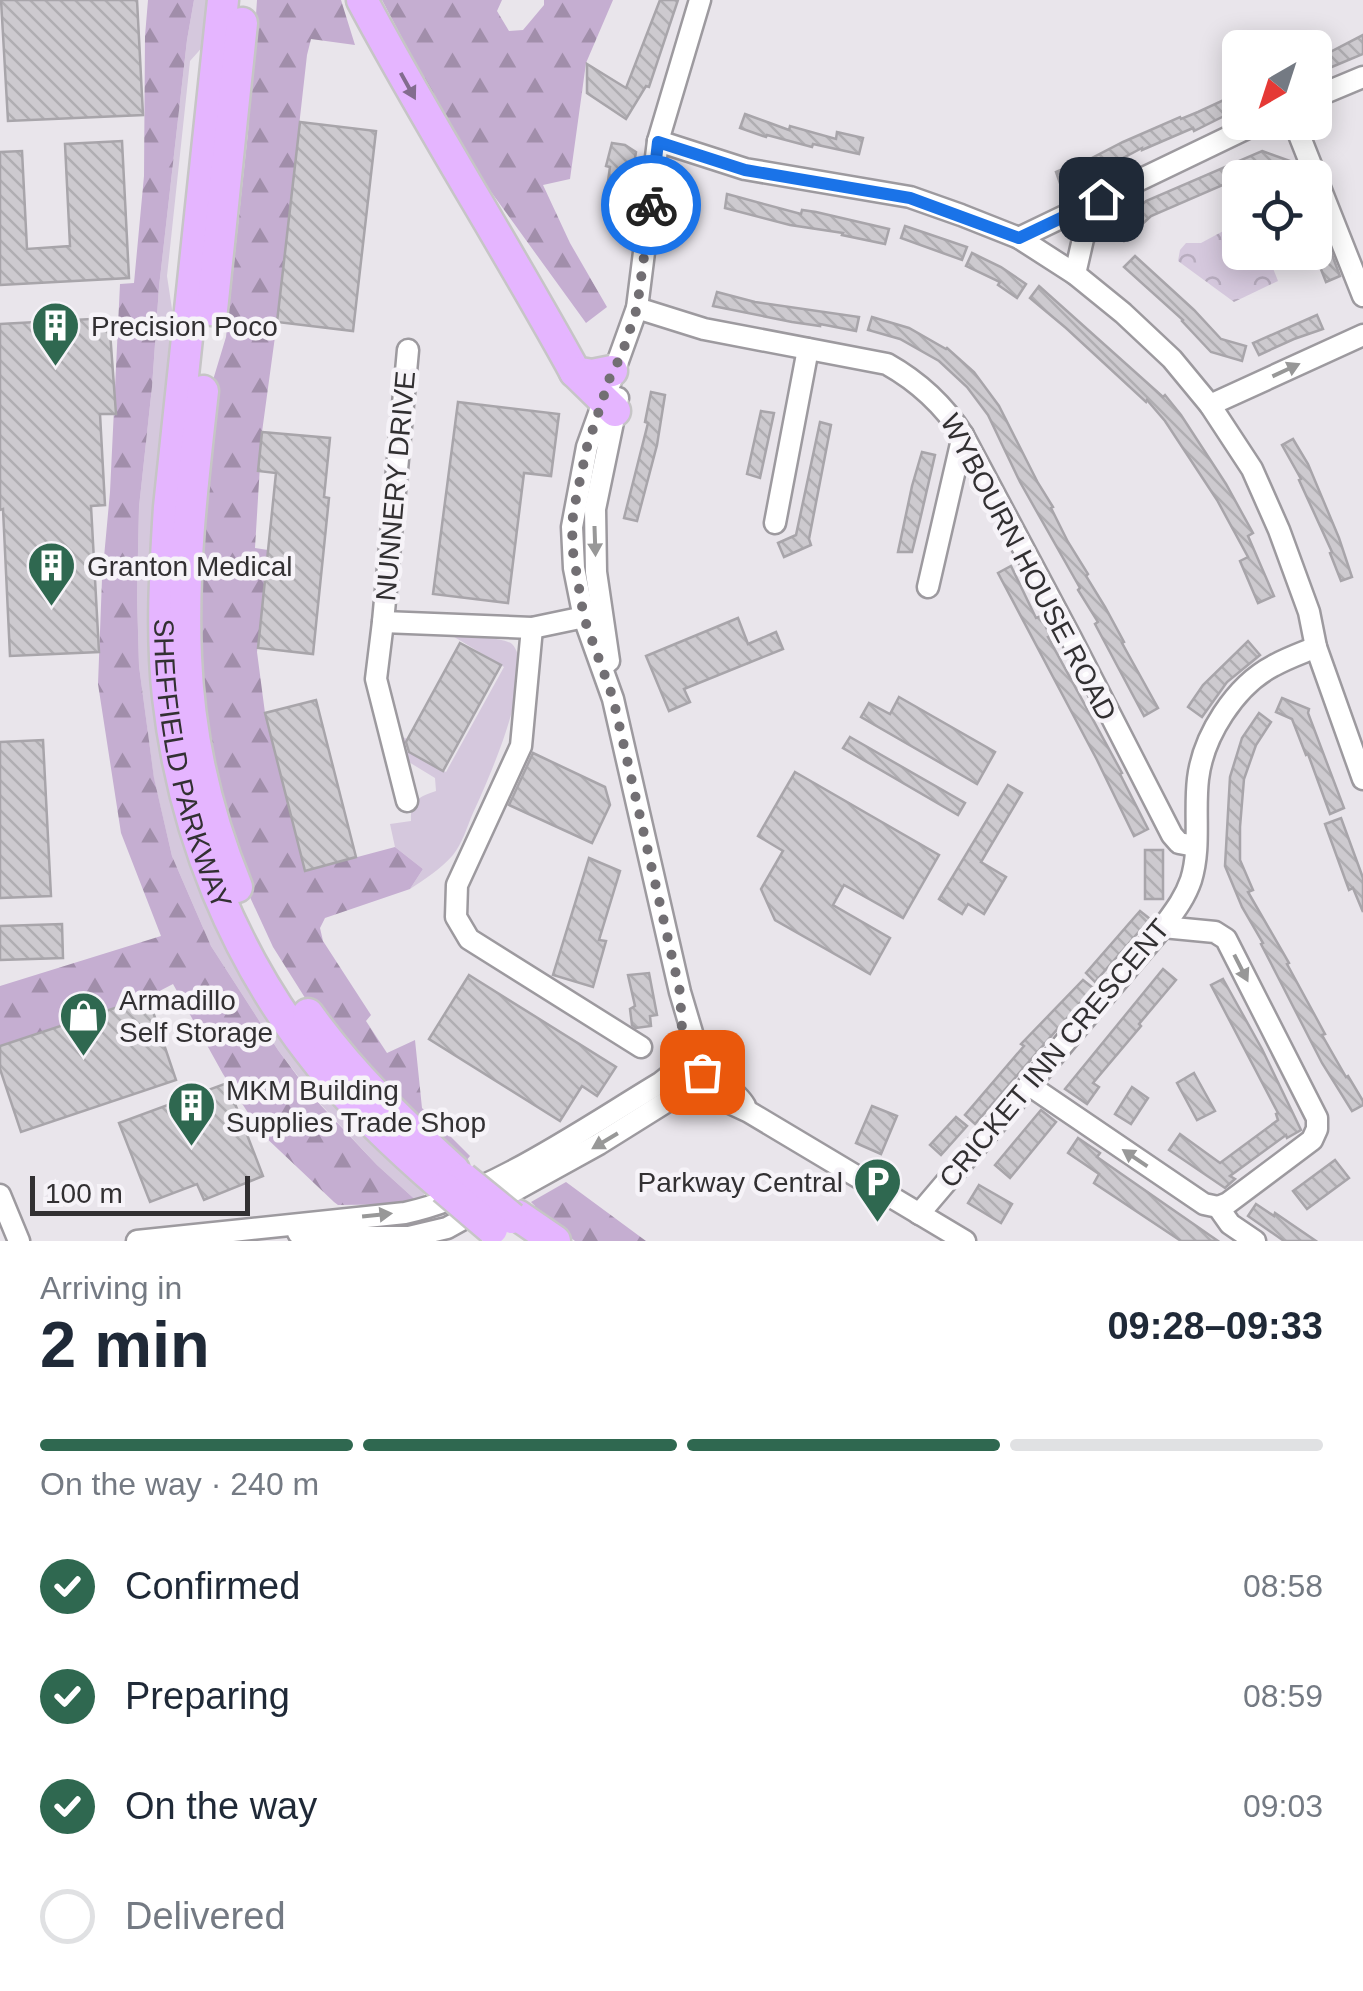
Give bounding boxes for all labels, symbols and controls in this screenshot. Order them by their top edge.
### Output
north arrow [1222,30,1332,140]
map controls [1222,30,1332,270]
one-way arrow [399,72,417,100]
courier [601,155,701,255]
pin [1059,157,1144,242]
button: locate [1222,160,1332,270]
icon: home [1074,172,1129,227]
icon: bike [624,178,679,233]
building icon: Precision Poco [30,300,82,368]
place label: Precision Poco [91,311,278,342]
one-way arrow [1272,362,1301,378]
street label: NUNNERY DRIVE [370,370,421,602]
street label: WYBOURN HOUSE ROAD [935,409,1123,726]
one-way arrow [588,526,604,557]
building icon: Granton Medical [26,540,78,608]
place label: Granton Medical [87,551,292,582]
street label: SHEFFIELD PARKWAY [148,619,238,914]
street label: CRICKET INN CRESCENT [933,913,1176,1194]
one-way arrow [1232,953,1249,982]
place label: Armadillo Self Storage [119,985,273,1048]
shop icon: Armadillo Self Storage [58,990,110,1058]
pin [660,1030,745,1115]
icon: bag [675,1045,730,1100]
place label: MKM Building Supplies Trade Shop [226,1075,486,1138]
building icon: MKM Building Supplies Trade Shop [165,1080,217,1148]
one-way arrow [591,1132,619,1149]
one-way arrow [1122,1149,1149,1168]
parking icon: Parkway Central [852,1156,904,1224]
place label: Parkway Central [638,1167,843,1198]
scale bar [30,1171,250,1216]
text: 100 m [45,1178,123,1209]
one-way arrow [362,1207,394,1223]
text: Arriving in [40,1270,182,1306]
text: 09:28–09:33 [1107,1305,1323,1347]
text: 2 min [40,1308,210,1381]
text: On the way · 240 m [40,1466,319,1502]
icon: check [40,1559,95,1614]
text: Confirmed [125,1565,300,1607]
text: 08:58 [1243,1568,1323,1604]
icon: check [40,1669,95,1724]
text: Preparing [125,1675,290,1717]
text: 08:59 [1243,1678,1323,1714]
icon: check [40,1779,95,1834]
text: On the way [125,1785,317,1827]
text: 09:03 [1243,1788,1323,1824]
text: Delivered [125,1895,286,1937]

